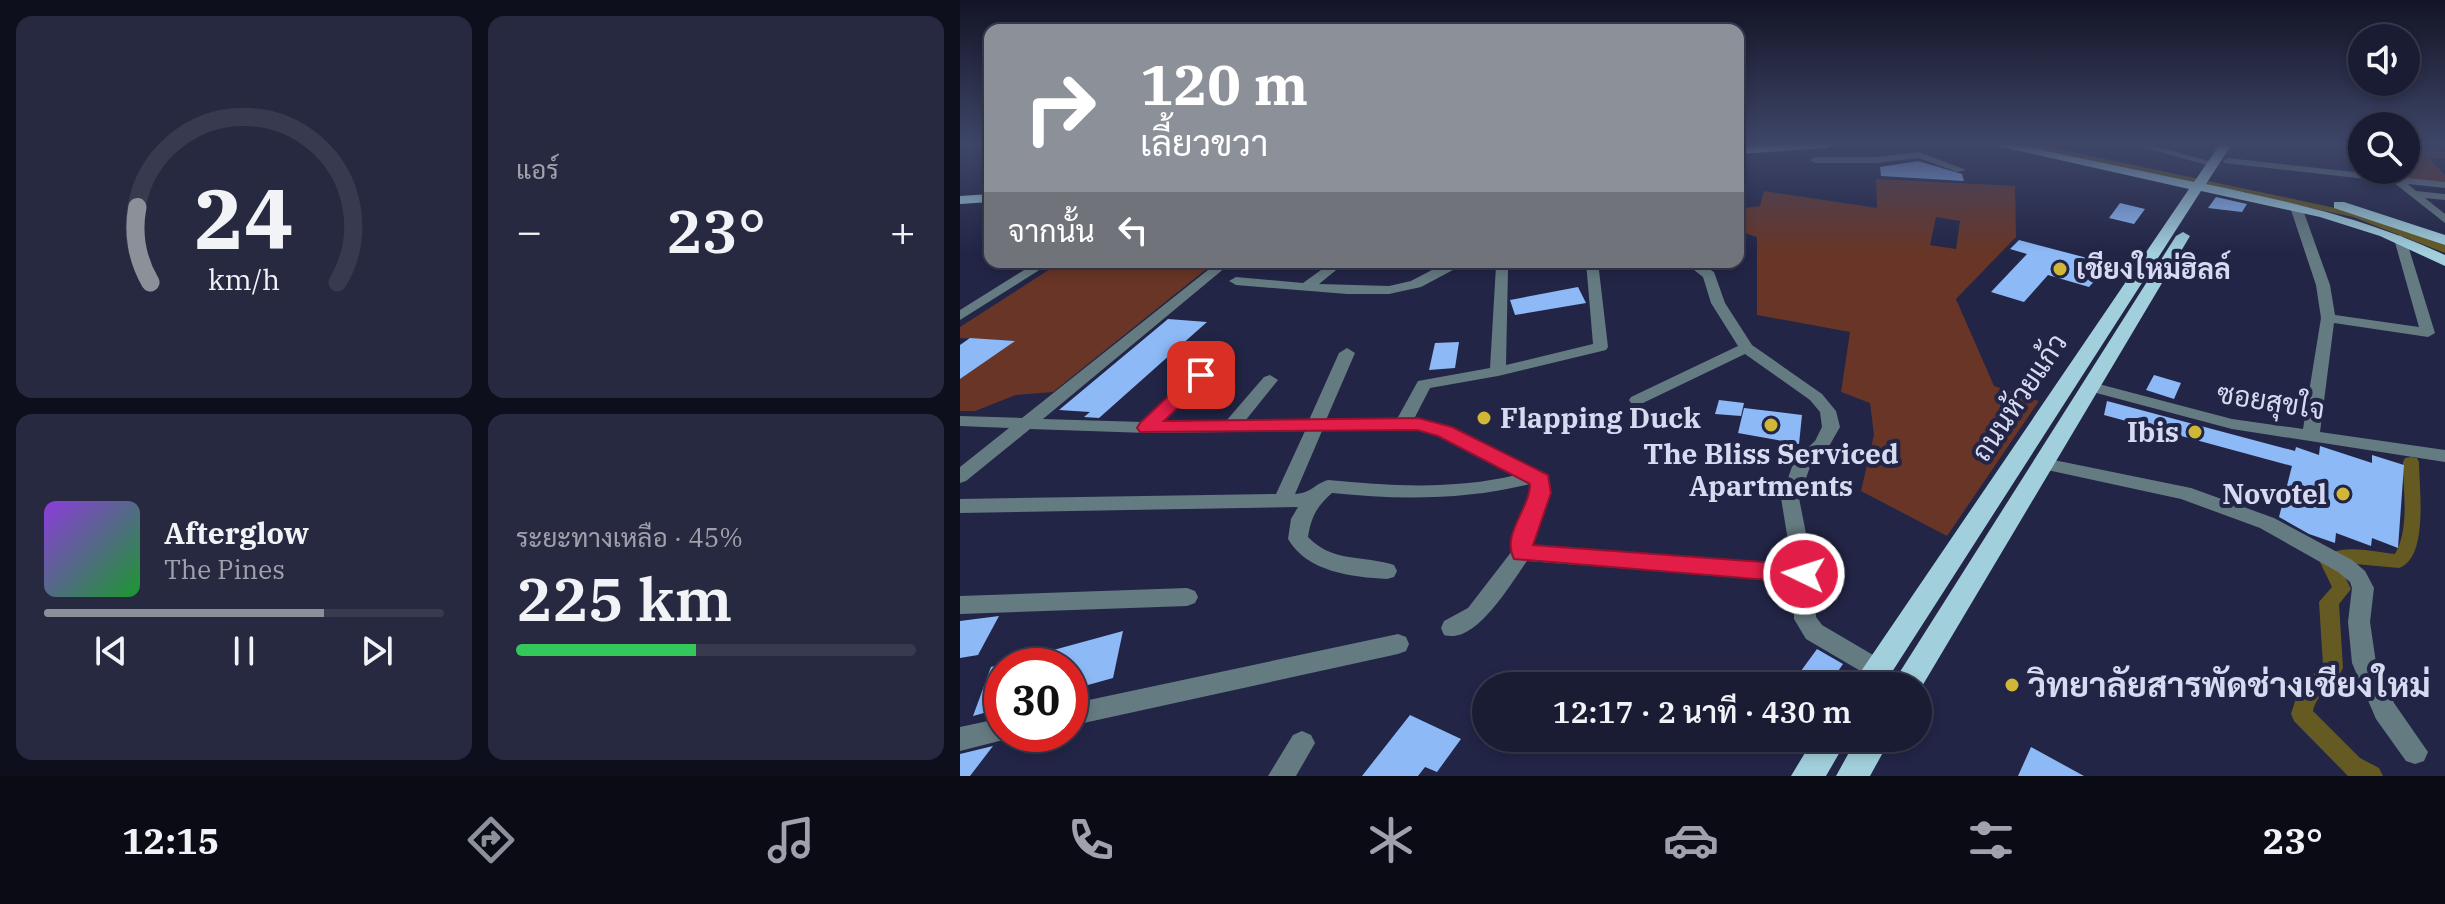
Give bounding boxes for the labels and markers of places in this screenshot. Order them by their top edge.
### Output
place label: เชียงใหม่ฮิลล์ [2076,250,2232,287]
marker: เชียงใหม่ฮิลล์ [2051,260,2069,278]
pin [1167,341,1235,409]
place label: Flapping Duck [1500,399,1701,436]
marker: Flapping Duck [1475,409,1493,427]
place label: Ibis [2127,413,2179,450]
marker: The Bliss Serviced Apartments [1762,416,1780,434]
marker: Ibis [2186,423,2204,441]
place label: The Bliss Serviced Apartments [1643,435,1899,504]
place label: Novotel [2222,475,2327,512]
marker: Novotel [2334,485,2352,503]
place label: วิทยาลัยสารพัดช่างเชียงใหม่ [2027,662,2431,706]
marker: วิทยาลัยสารพัดช่างเชียงใหม่ [2003,676,2021,694]

